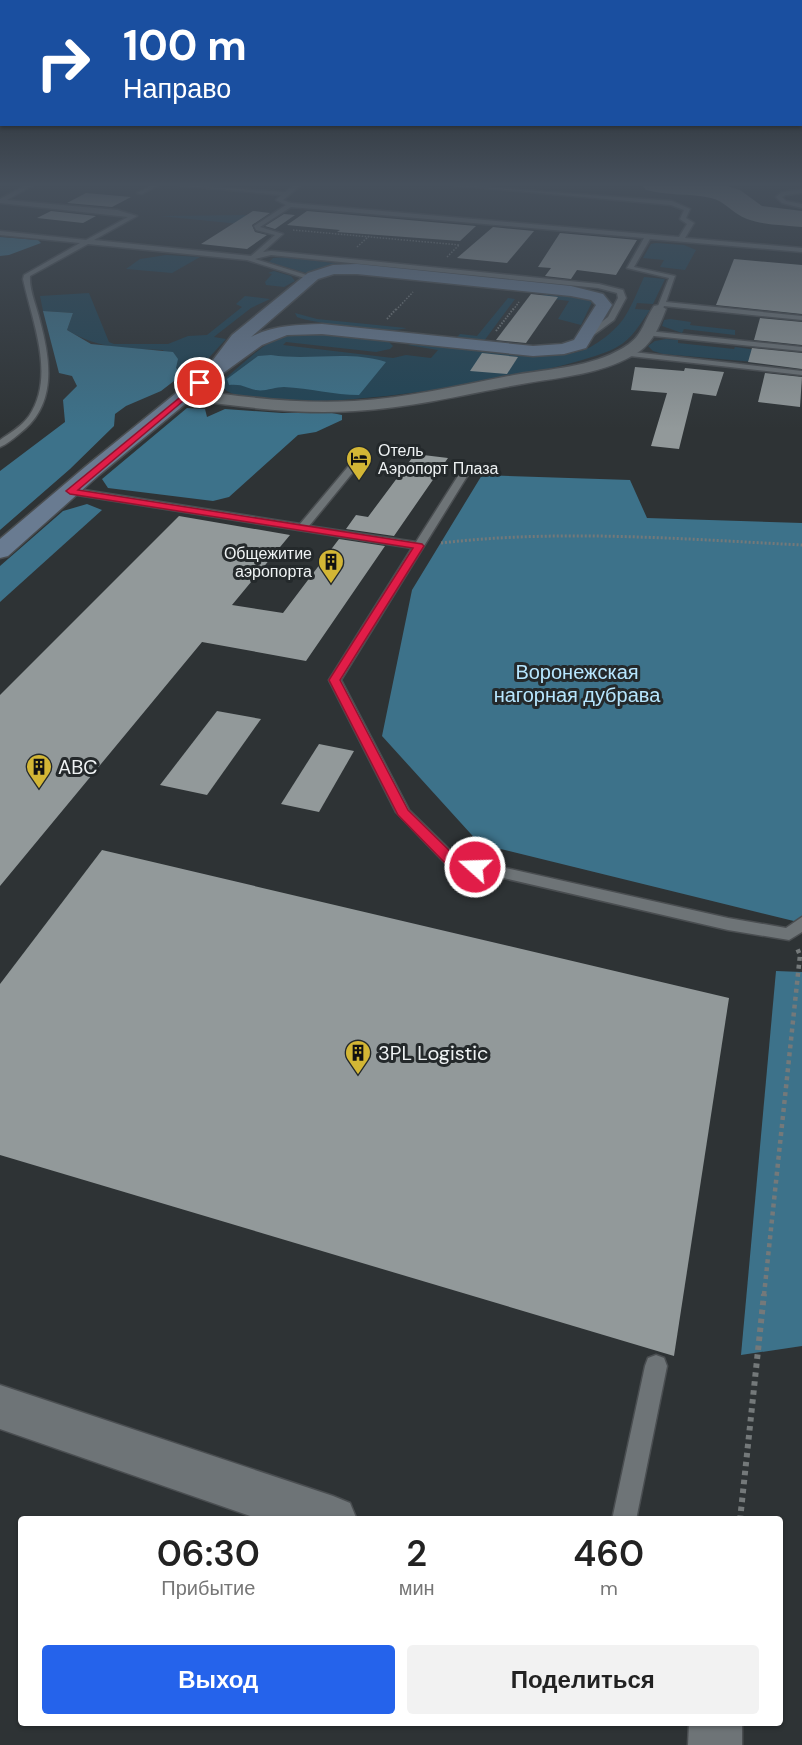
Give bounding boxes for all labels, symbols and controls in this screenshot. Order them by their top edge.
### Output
text: 100 m [123,18,247,73]
icon: right [24,24,102,102]
text: Направо [123,71,231,106]
pin [174,357,225,408]
icon: arrive [183,366,216,399]
place label: Отель Аэропорт Плаза [378,440,499,479]
hotel icon: Отель Аэропорт Плаза [344,444,374,482]
place label: Общежитие аэропорта [224,543,312,582]
building icon: Общежитие аэропорта [316,547,346,585]
park label: Воронежская нагорная дубрава [494,659,661,708]
building icon: ABC [24,752,54,790]
place label: ABC [58,754,98,780]
position arrow [443,835,507,899]
building icon: 3PL Logistic [343,1038,373,1076]
place label: 3PL Logistic [378,1040,488,1066]
text: 06:30 [157,1530,260,1577]
text: 2 [406,1530,427,1577]
text: 460 [573,1530,644,1577]
text: Прибытие [161,1575,255,1601]
text: мин [399,1575,435,1601]
text: m [600,1575,618,1601]
button: Выход [42,1645,395,1714]
button: Поделиться [407,1645,759,1714]

